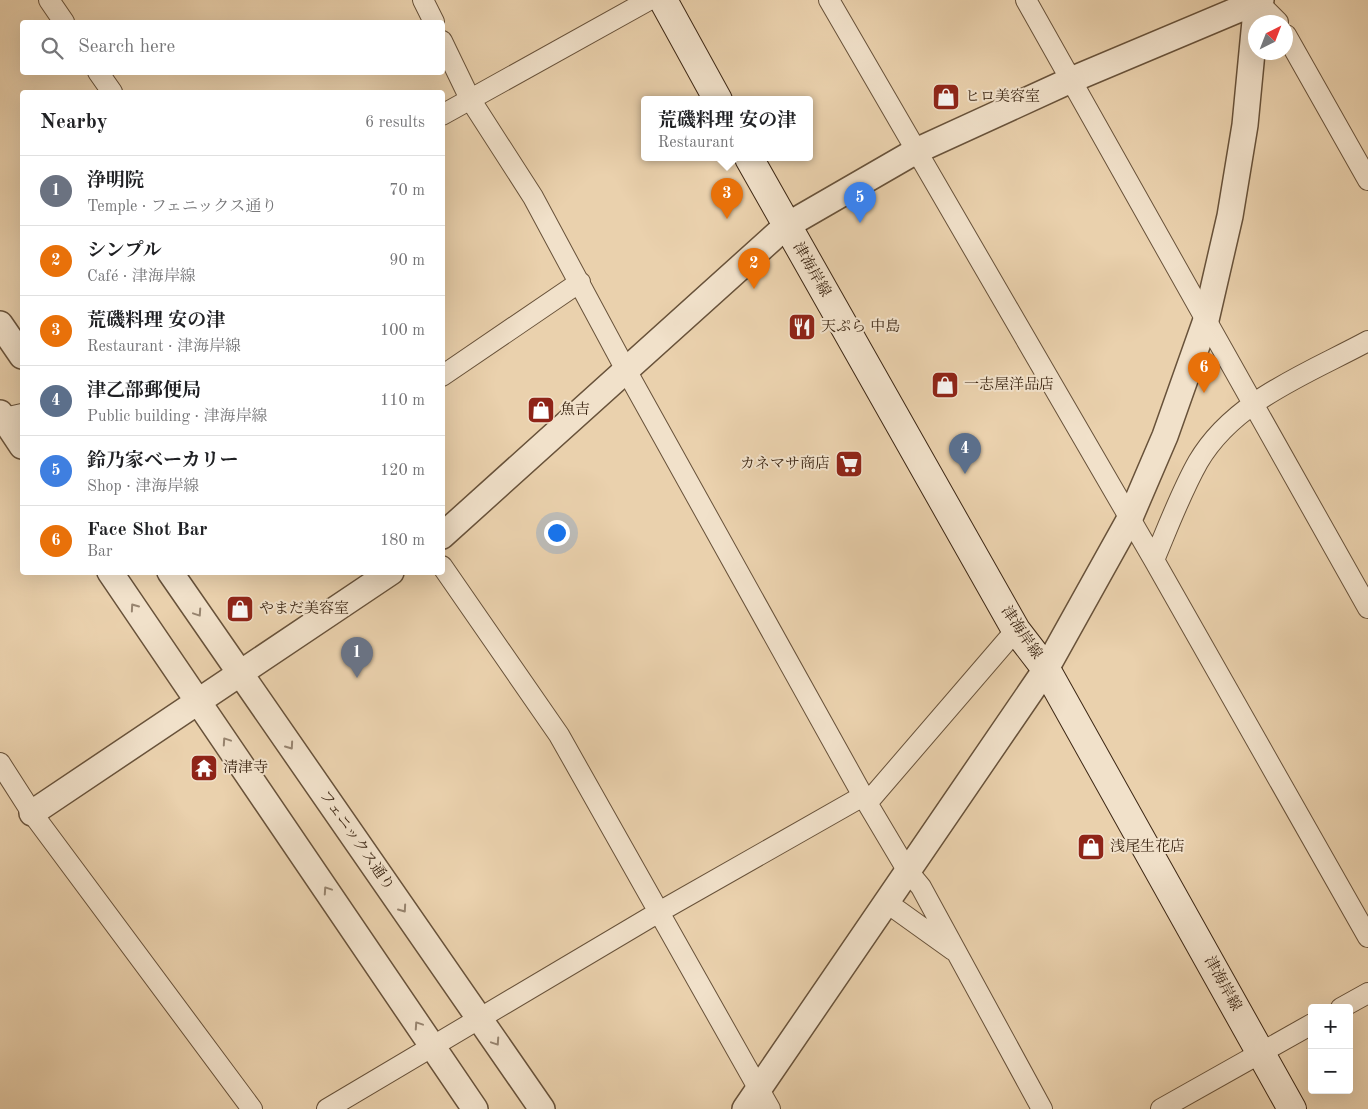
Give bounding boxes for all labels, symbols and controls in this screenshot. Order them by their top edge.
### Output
north arrow [1248,15,1293,60]
search box [20,20,445,75]
icon: search [38,34,66,62]
text: Search here [78,38,175,57]
shop icon: ヒロ美容室 [931,82,961,112]
place label: ヒロ美容室 [965,88,1040,105]
popup [641,96,813,161]
text: Nearby [40,112,108,133]
text: 荒磯料理 安の津 [658,112,796,131]
text: 6 results [365,115,425,131]
text: Restaurant [658,135,734,151]
text: 浄明院 [87,172,144,191]
pin: 3 [711,178,743,219]
pin: 5 [844,182,876,223]
text: 1 [51,183,61,199]
text: 70 m [389,183,425,199]
text: Temple · フェニックス通り [87,199,277,215]
street label: 津海岸線 [790,239,834,300]
text: シンプル [87,242,162,261]
pin: 2 [738,248,770,289]
text: 2 [51,253,61,269]
text: 90 m [389,253,425,269]
text: Café · 津海岸線 [87,269,196,285]
text: 荒磯料理 安の津 [87,312,225,331]
restaurant icon: 天ぷら 中島 [787,312,817,342]
place label: 天ぷら 中島 [821,318,900,335]
text: 3 [51,323,61,339]
text: 100 m [380,323,425,339]
text: Restaurant · 津海岸線 [87,339,241,355]
pin: 6 [1188,352,1220,393]
shop icon: 一志屋洋品店 [930,370,960,400]
place label: 一志屋洋品店 [964,376,1054,393]
text: 津乙部郵便局 [87,382,201,401]
text: 4 [51,393,61,409]
text: 110 m [380,393,425,409]
shop icon: 魚吉 [526,395,556,425]
place label: 魚吉 [560,401,590,418]
text: Public building · 津海岸線 [87,409,267,425]
pin: 4 [949,433,981,474]
supermarket icon: カネマサ商店 [834,449,864,479]
text: 鈴乃家ベーカリー [87,452,239,471]
place label: カネマサ商店 [740,455,830,472]
text: 5 [51,463,61,479]
text: 120 m [380,463,425,479]
text: Shop · 津海岸線 [87,479,199,495]
your location [544,520,570,546]
text: Face Shot Bar [87,521,208,540]
text: 6 [51,533,61,549]
text: 180 m [380,533,425,549]
text: Bar [87,544,113,560]
shop icon: やまだ美容室 [225,594,255,624]
place label: やまだ美容室 [259,600,349,617]
one-way arrow [131,603,140,613]
street label: 津海岸線 [998,603,1046,662]
one-way arrow [192,607,201,617]
pin: 1 [341,637,373,678]
one-way arrow [223,737,232,747]
one-way arrow [284,741,293,750]
temple icon: 清津寺 [189,753,219,783]
place label: 清津寺 [223,759,268,776]
street label: フェニックス通り [316,787,398,894]
shop icon: 浅尾生花店 [1076,832,1106,862]
place label: 浅尾生花店 [1110,838,1185,855]
one-way arrow [324,887,333,896]
one-way arrow [397,903,406,912]
street label: 津海岸線 [1201,953,1245,1014]
map controls [1308,1004,1353,1094]
button: + [1308,1004,1353,1049]
one-way arrow [414,1022,424,1031]
one-way arrow [490,1036,499,1046]
button: − [1308,1049,1353,1094]

